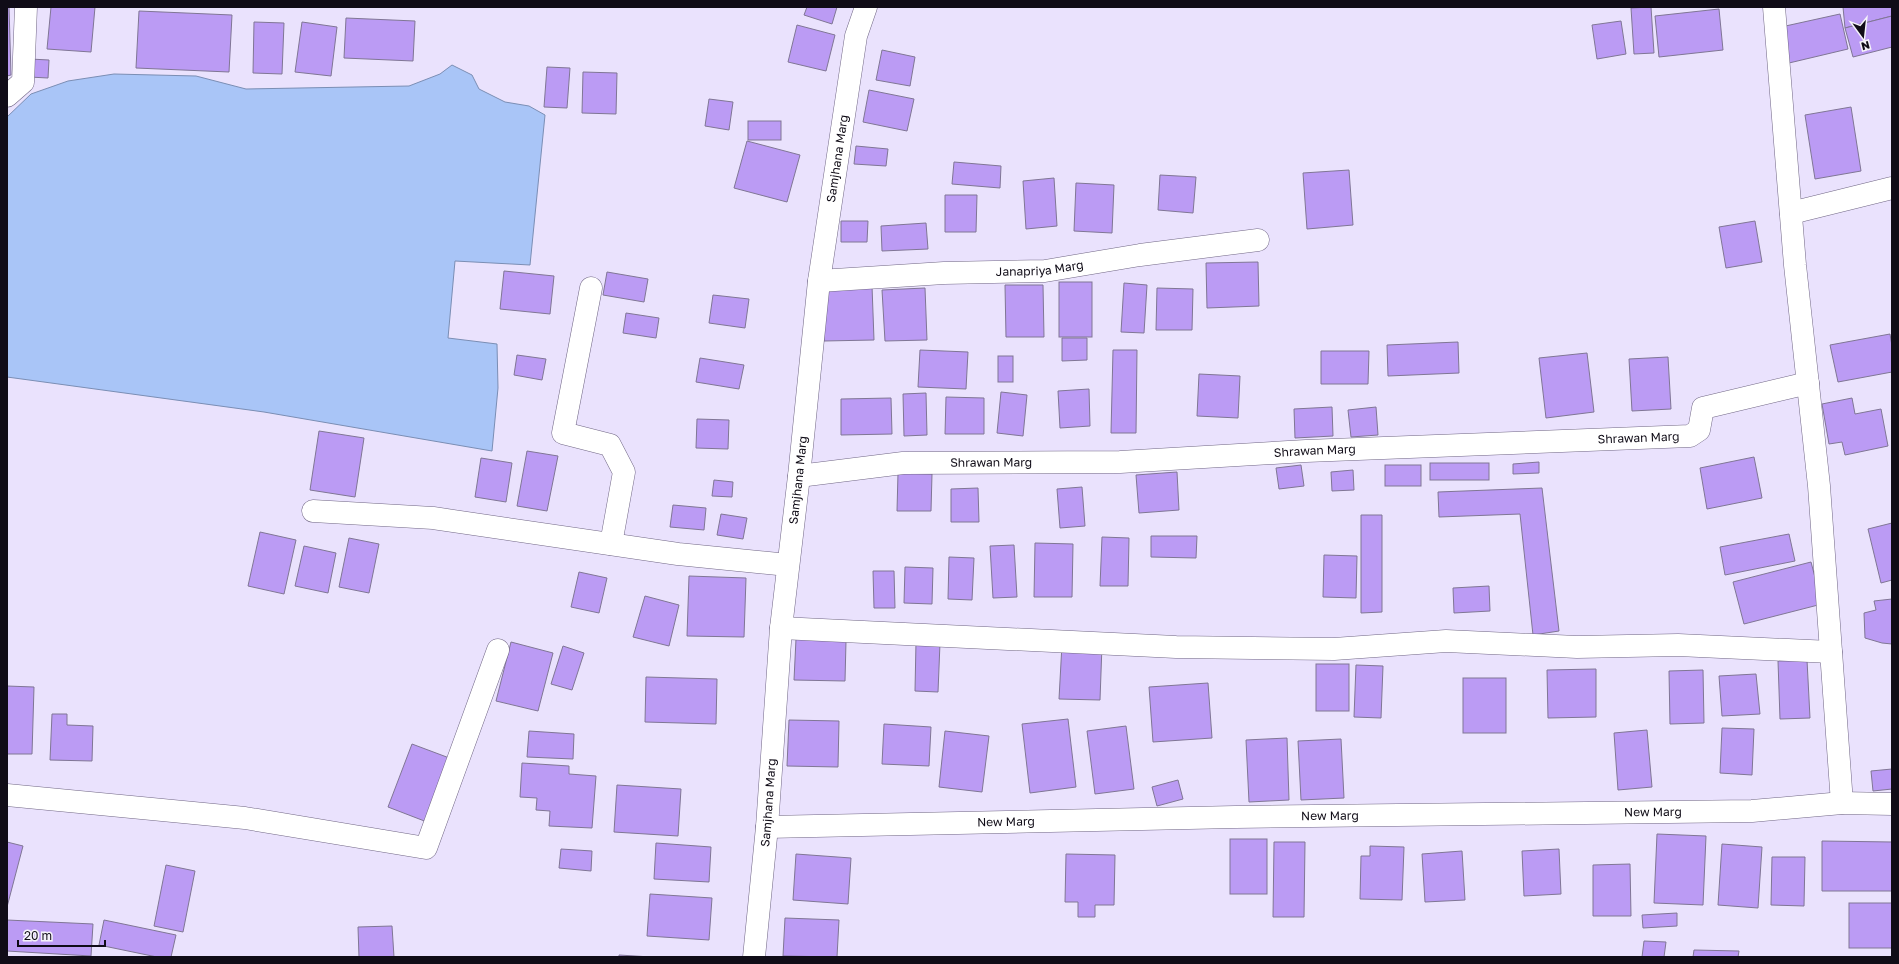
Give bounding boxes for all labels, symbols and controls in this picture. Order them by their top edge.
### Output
north arrow [1843,16,1883,56]
text: N [1860,39,1871,54]
street label: Samjhana Marg [823,114,851,204]
street label: Janapriya Marg [995,257,1084,279]
street label: Shrawan Marg [1597,428,1680,447]
street label: Samjhana Marg [785,435,810,525]
street label: Shrawan Marg [1273,441,1356,460]
street label: Shrawan Marg [950,454,1032,470]
street label: Samjhana Marg [757,758,779,848]
street label: New Marg [1624,804,1682,819]
street label: New Marg [1301,808,1359,823]
street label: New Marg [977,813,1035,830]
scale bar [18,922,105,948]
text: 20 m [24,928,52,943]

